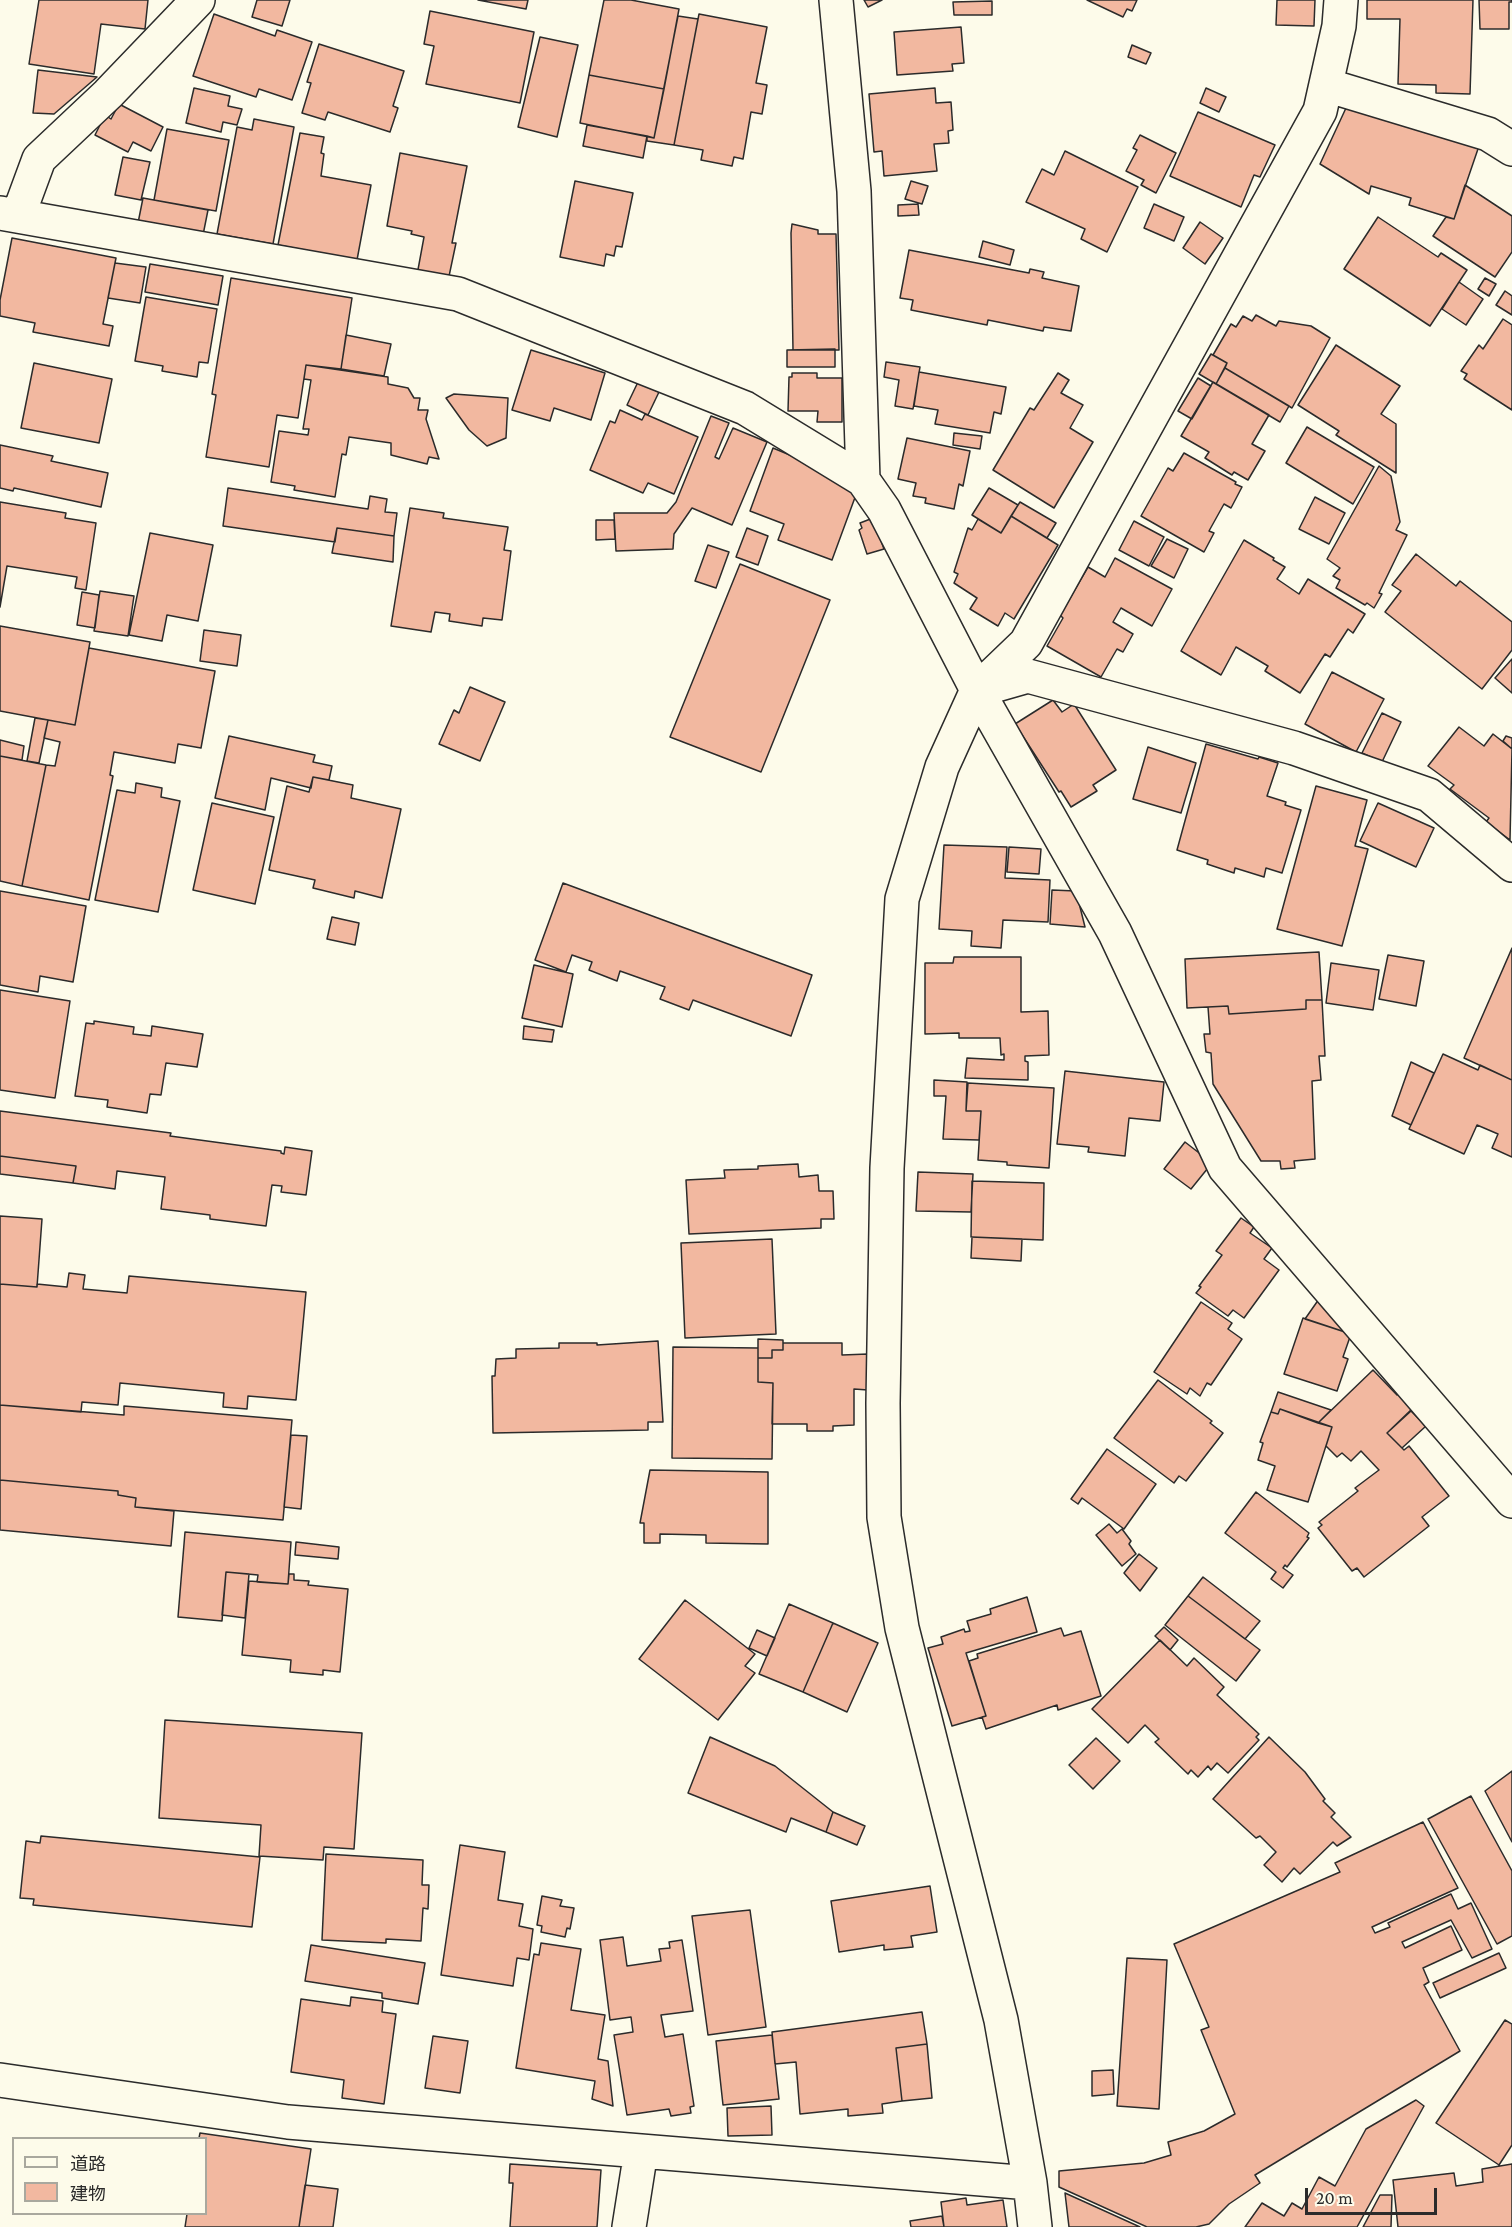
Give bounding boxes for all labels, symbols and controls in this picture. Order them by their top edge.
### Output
legend [12,2137,207,2215]
text: 道路 [70,2154,106,2174]
scale bar [1308,2176,1440,2214]
text: 建物 [70,2184,106,2204]
text: 20 m [1316,2188,1353,2208]

